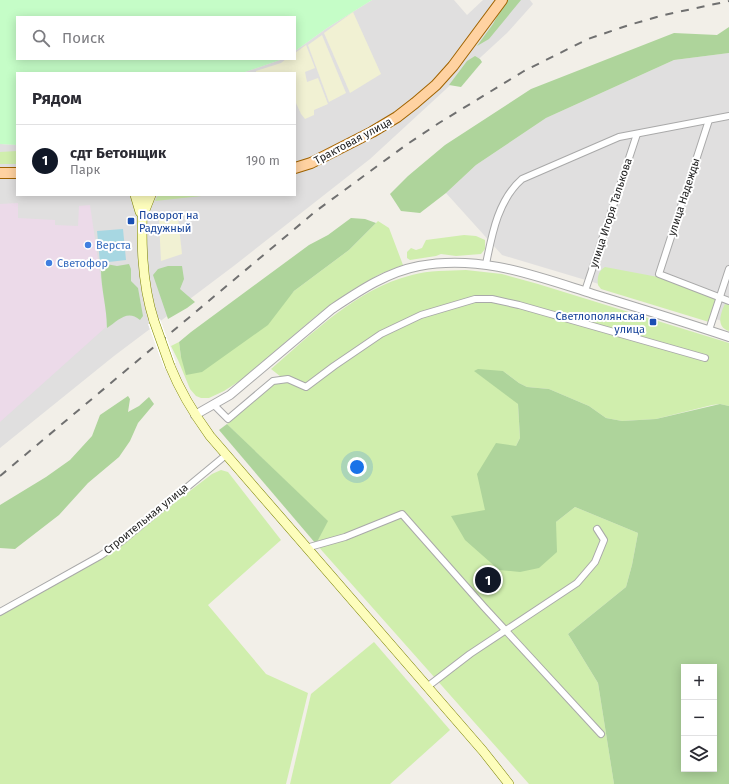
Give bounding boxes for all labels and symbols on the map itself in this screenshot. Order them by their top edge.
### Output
street label: Трактовая улица [312,115,394,167]
street label: улица Игоря Талькова [587,156,635,270]
street label: улица Надежды [665,156,703,238]
place label: Поворот на Радужный [139,209,199,235]
marker: Поворот на Радужный [126,216,136,226]
place label: Верста [96,239,131,252]
marker: Верста [83,240,93,250]
place label: Светофор [57,257,108,270]
marker: Светофор [44,258,54,268]
place label: Светлополянская улица [555,310,645,336]
marker: Светлополянская улица [648,317,658,327]
your location [347,457,367,477]
street label: Строительная улица [101,481,191,557]
pin: 1 [475,565,501,595]

